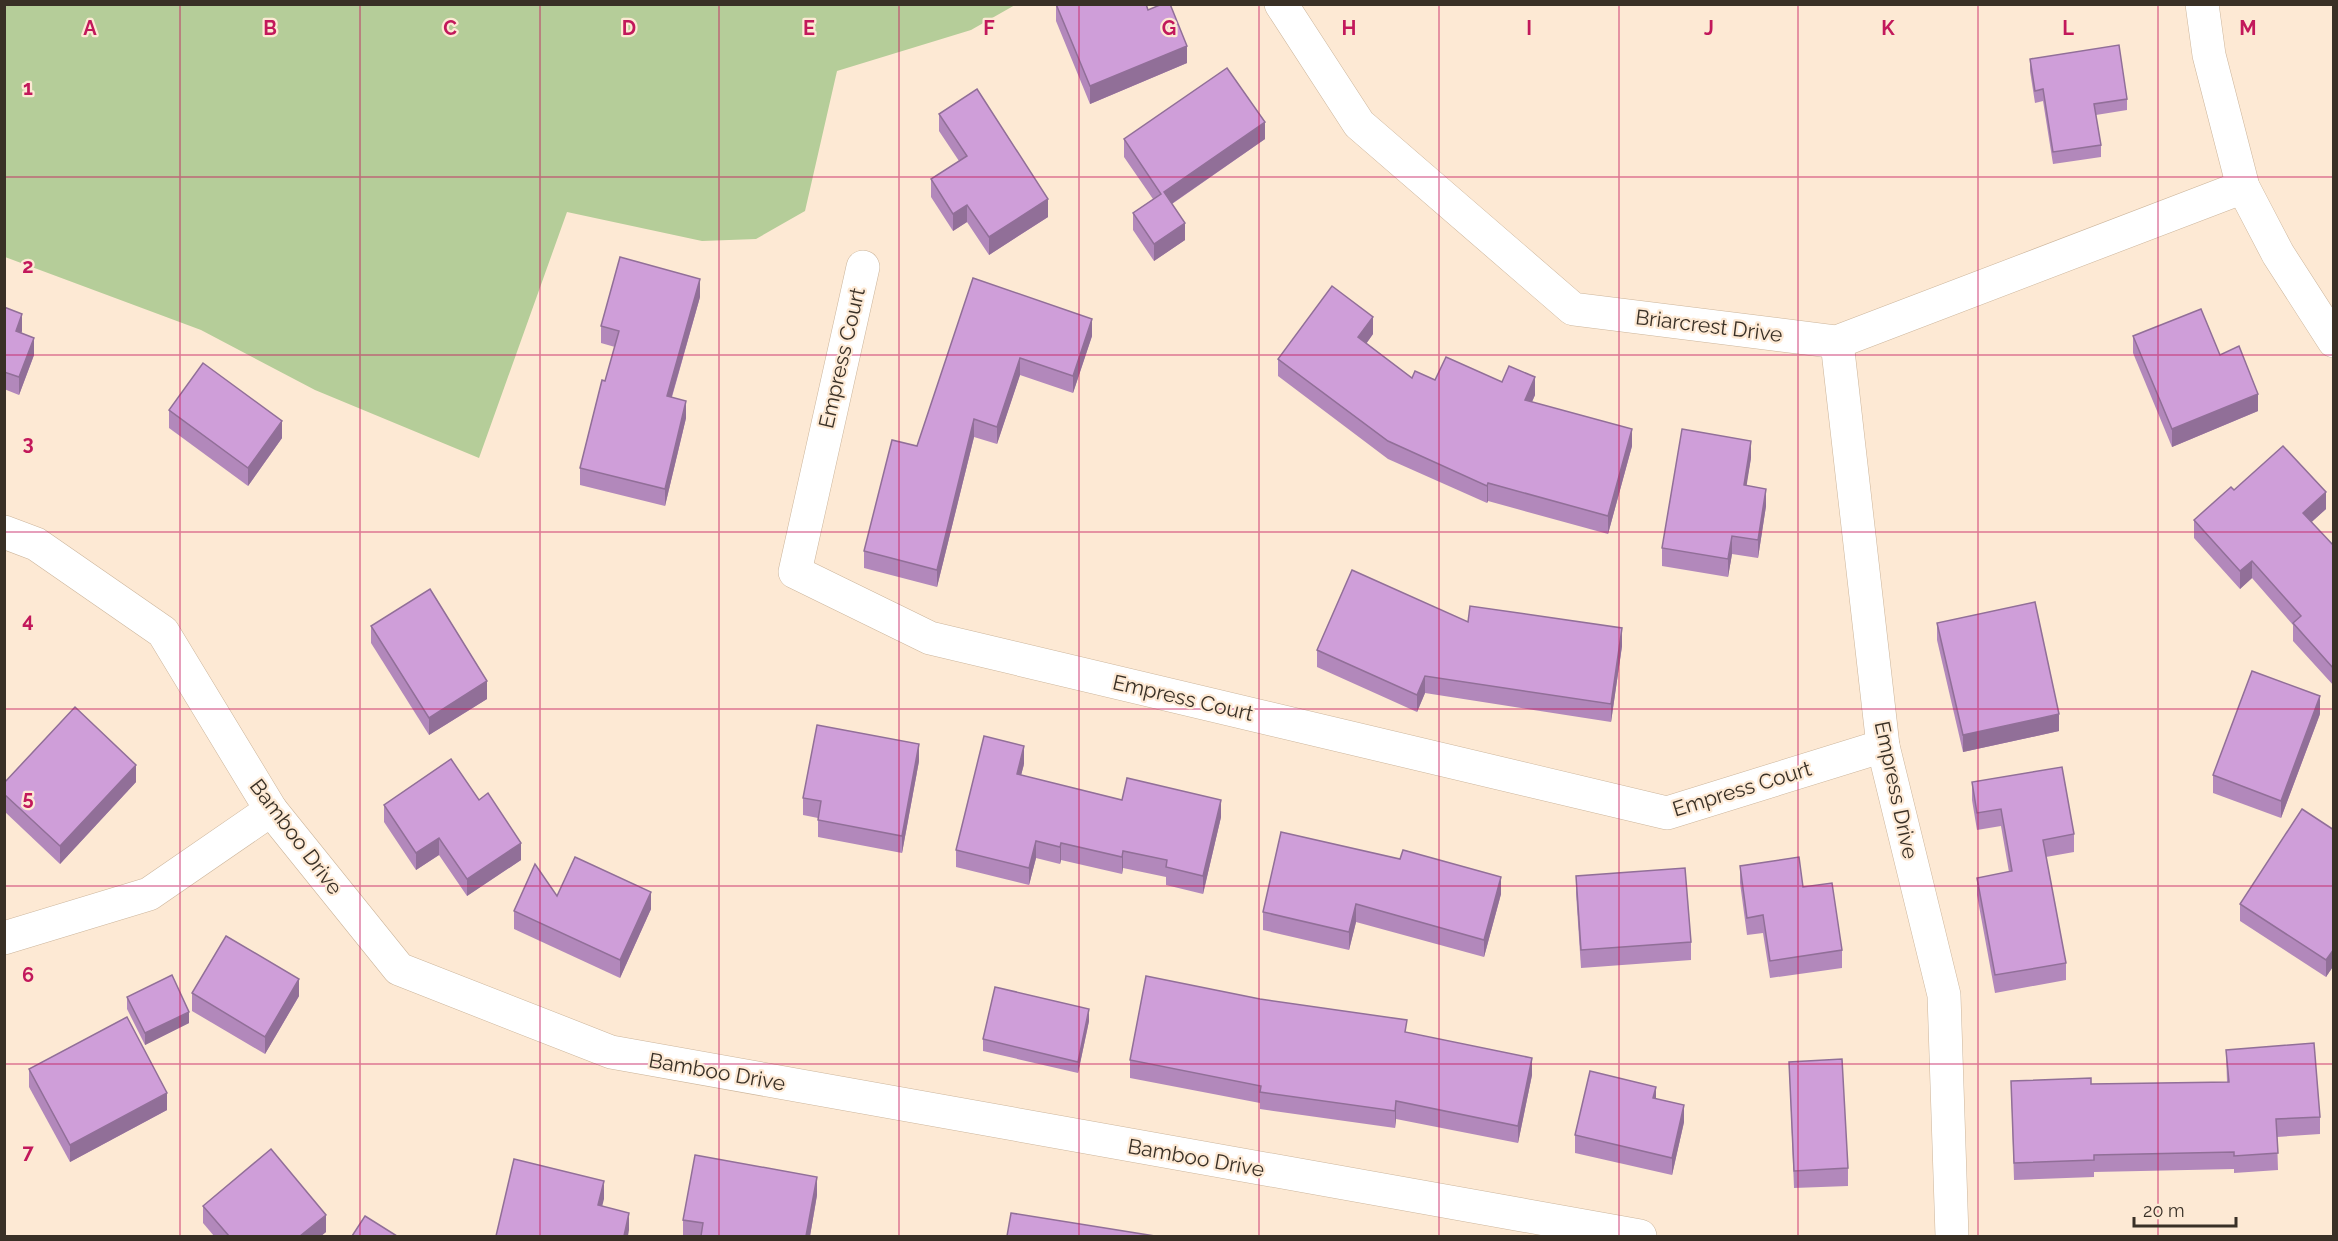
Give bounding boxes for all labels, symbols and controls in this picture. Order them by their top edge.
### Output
text: A [83,16,97,40]
text: B [263,16,277,40]
text: C [443,16,457,40]
text: D [622,16,636,40]
text: E [803,16,815,40]
text: F [983,16,995,40]
text: G [1162,16,1176,40]
text: H [1342,16,1356,40]
text: I [1526,16,1532,40]
text: J [1704,16,1714,40]
text: K [1881,16,1895,40]
text: L [2062,16,2074,40]
text: M [2239,16,2257,40]
text: 1 [23,76,33,100]
text: 2 [22,254,34,278]
street label: Empress Court [813,285,870,431]
street label: Briarcrest Drive [1634,304,1784,347]
text: 3 [22,431,34,455]
text: 4 [22,608,34,632]
street label: Empress Court [1110,669,1256,726]
street label: Empress Drive [1870,719,1923,861]
street label: Empress Court [1669,756,1814,821]
street label: Bamboo Drive [245,774,348,899]
text: 5 [22,786,34,810]
text: 6 [22,963,34,987]
street label: Bamboo Drive [647,1047,787,1096]
street label: Bamboo Drive [1126,1133,1266,1182]
text: 7 [22,1140,34,1164]
scale bar [2134,1190,2236,1228]
text: 20 m [2143,1200,2185,1221]

